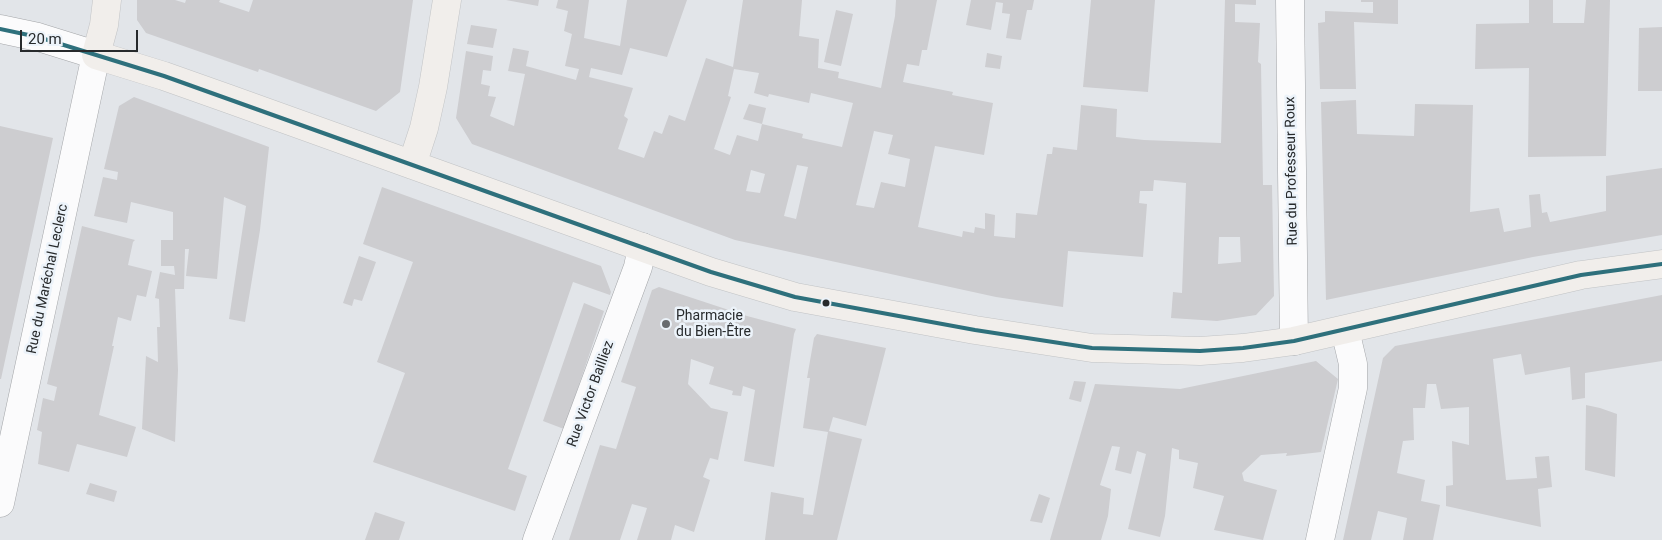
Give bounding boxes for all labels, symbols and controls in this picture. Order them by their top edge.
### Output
scale bar [22,20,140,52]
text: 20 m [28,30,62,48]
street label: Rue du Professeur Roux [1282,96,1302,246]
street label: Rue du Maréchal Leclerc [24,203,72,355]
unlabelled marker [821,298,831,308]
place label: Pharmacie du Bien-Être [676,308,751,341]
marker: Pharmacie du Bien-Être [660,318,672,330]
street label: Rue Victor Bailliez [564,339,618,449]

